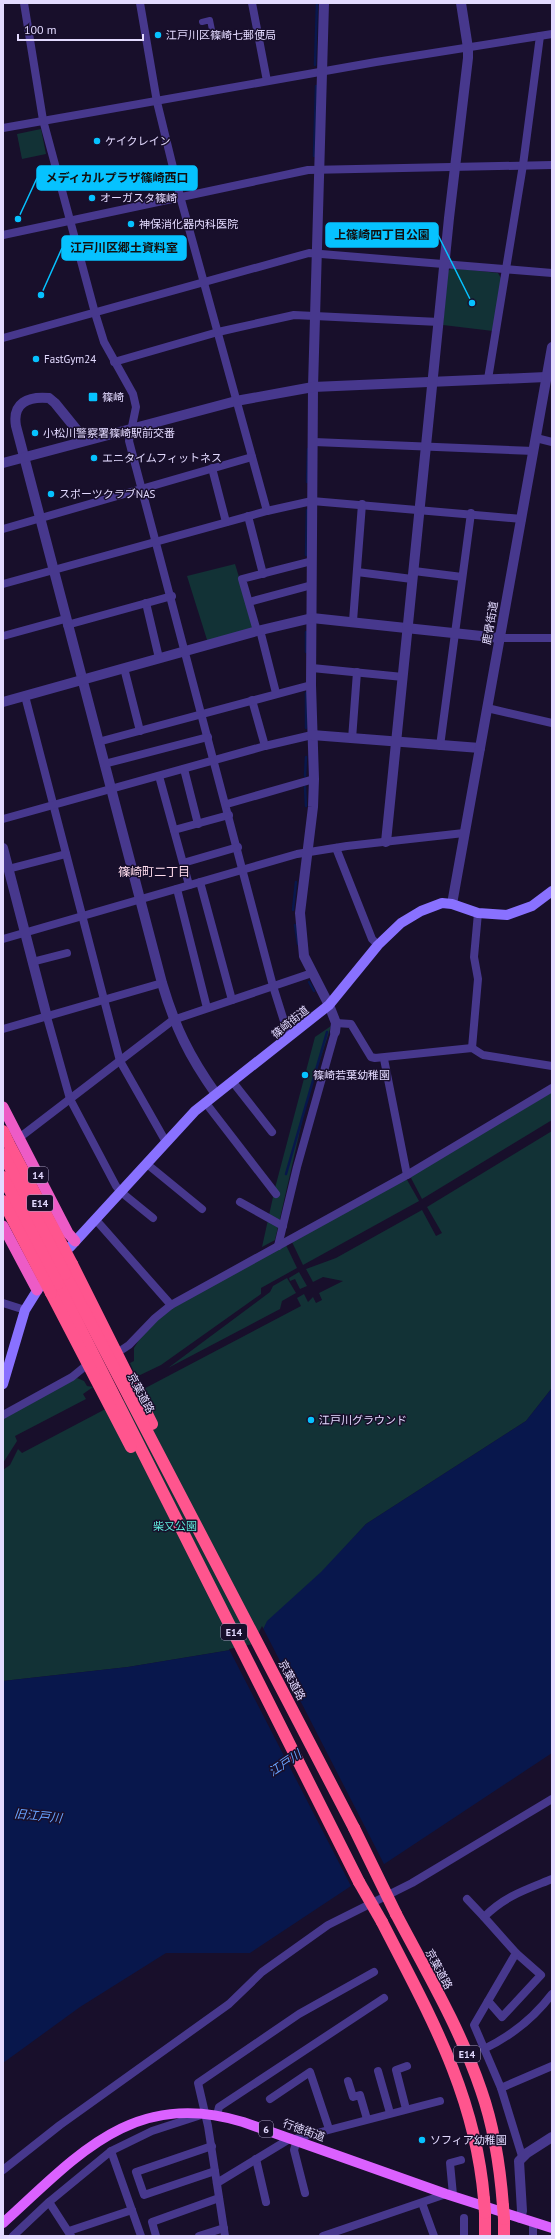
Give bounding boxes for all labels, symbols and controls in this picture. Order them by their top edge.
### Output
scale bar [18,16,143,42]
text: 100 m [24,22,57,37]
place label: 江戸川区篠崎七郵便局 [166,28,276,42]
marker: 江戸川区篠崎七郵便局 [153,30,163,40]
place label: ケイクレイン [105,134,171,148]
marker: ケイクレイン [92,136,102,146]
callout: メディカルプラザ篠崎西口 [37,166,197,190]
text: メディカルプラザ篠崎西口 [45,170,189,185]
place label: オーガスタ篠崎 [100,191,177,205]
marker: オーガスタ篠崎 [87,193,97,203]
place label: 神保消化器内科医院 [139,217,238,231]
marker: 神保消化器内科医院 [126,219,136,229]
callout: 上篠崎四丁目公園 [326,223,438,247]
text: 上篠崎四丁目公園 [334,227,430,242]
callout: 江戸川区郷土資料室 [62,236,186,260]
text: 江戸川区郷土資料室 [70,240,178,255]
place label: FastGym24 [44,352,96,366]
marker: FastGym24 [31,354,41,364]
place label: 篠崎 [102,390,124,404]
marker: 篠崎 [87,391,99,403]
place label: 小松川警察署篠崎駅前交番 [43,426,175,440]
marker: 小松川警察署篠崎駅前交番 [30,428,40,438]
place label: エニタイムフィットネス [102,451,222,465]
marker: エニタイムフィットネス [89,453,99,463]
place label: スポーツクラブNAS [59,487,156,501]
marker: スポーツクラブNAS [46,489,56,499]
street label: 鹿骨街道 [479,600,501,646]
district label: 篠崎町二丁目 [118,864,190,879]
street label: 篠崎街道 [268,1003,312,1041]
place label: 篠崎若葉幼稚園 [313,1068,390,1082]
marker: 篠崎若葉幼稚園 [300,1070,310,1080]
road number: 14 [28,1167,48,1183]
road number: E14 [27,1195,53,1211]
street label: 京葉道路 [124,1370,158,1416]
place label: 江戸川グラウンド [319,1413,407,1427]
marker: 江戸川グラウンド [306,1415,316,1425]
park label: 柴又公園 [153,1519,197,1533]
road number: E14 [221,1624,247,1640]
street label: 京葉道路 [275,1657,309,1703]
water label: 江戸川 [266,1745,305,1779]
water label: 旧江戸川 [13,1806,65,1826]
street label: 京葉道路 [422,1946,456,1992]
road number: E14 [454,2046,480,2062]
street label: 行徳街道 [281,2116,327,2144]
road number: 6 [259,2121,273,2137]
place label: ソフィア幼稚園 [430,2133,507,2147]
marker: ソフィア幼稚園 [417,2135,427,2145]

